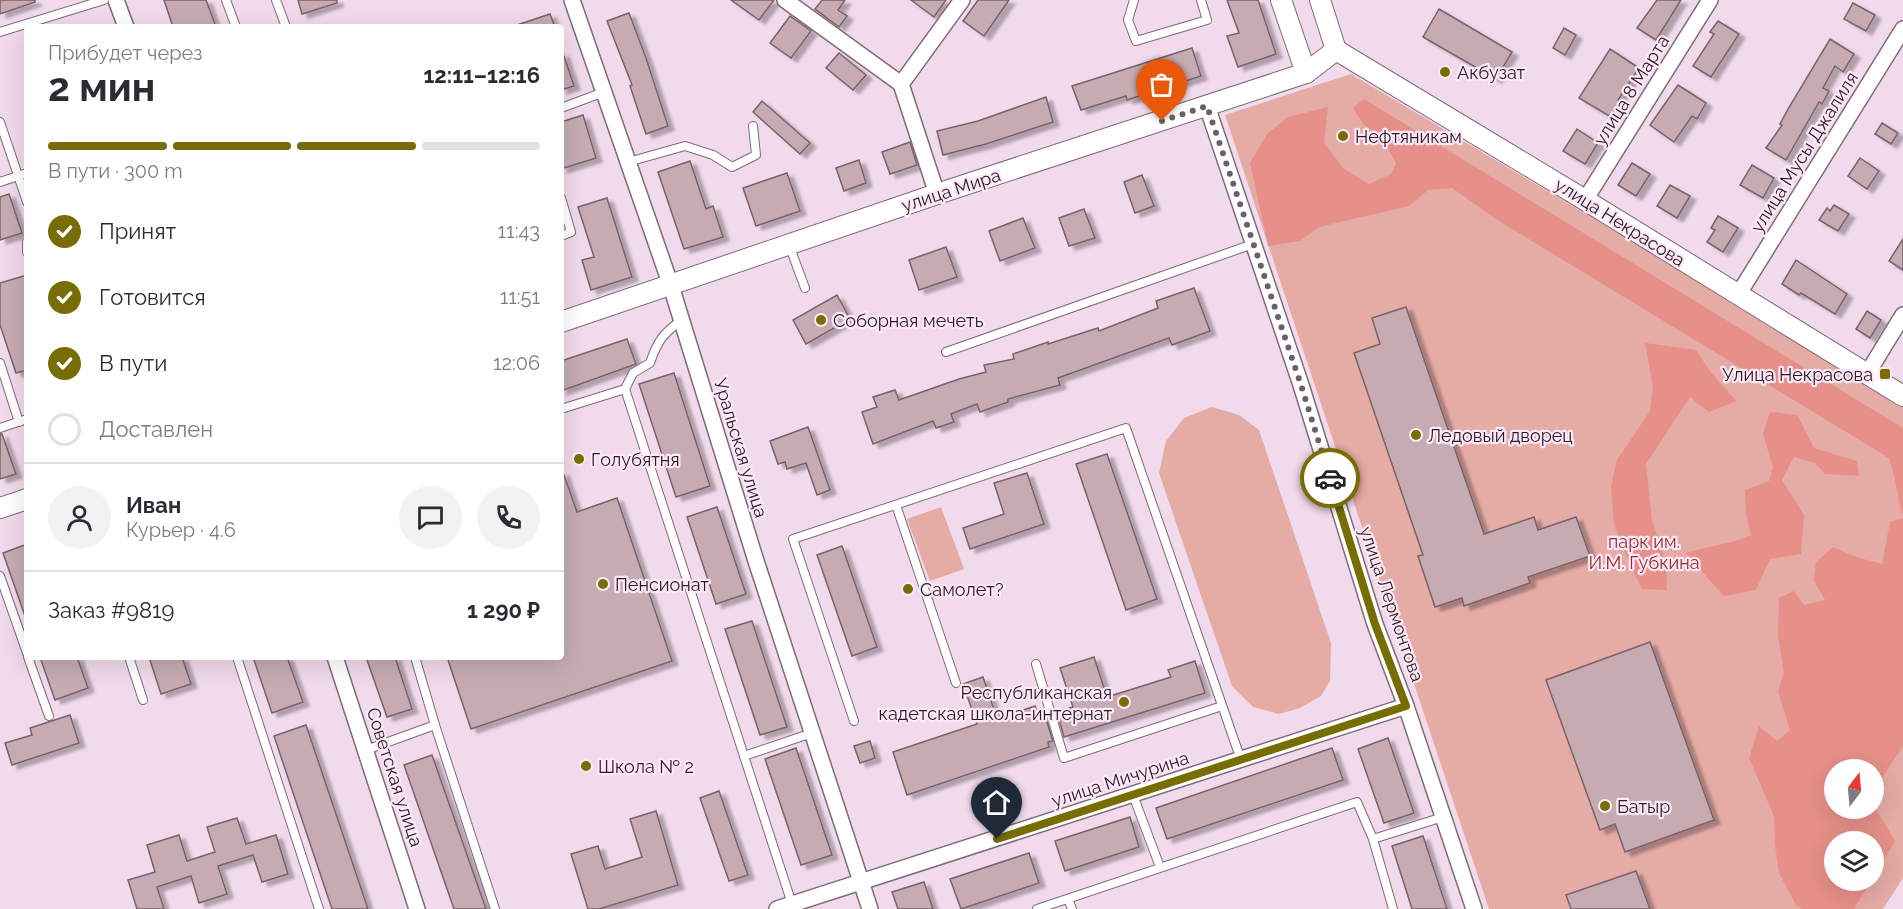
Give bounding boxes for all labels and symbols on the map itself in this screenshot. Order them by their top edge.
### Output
street label: улица 8 Марта [1589,31,1673,149]
pin [1136,59,1187,121]
place label: Акбузат [1457,62,1526,83]
marker: Акбузат [1438,65,1452,79]
street label: улица Мусы Джалиля [1746,68,1862,236]
place label: Нефтяникам [1355,126,1462,147]
marker: Нефтяникам [1336,129,1350,143]
street label: улица Мира [899,164,1003,216]
street label: улица Некрасова [1551,174,1689,270]
place label: Соборная мечеть [833,310,984,331]
marker: Соборная мечеть [814,313,828,327]
place label: Улица Некрасова [1722,364,1873,385]
marker: Улица Некрасова [1878,367,1892,381]
street label: Уральская улица [710,376,772,520]
place label: Ледовый дворец [1428,425,1573,446]
marker: Ледовый дворец [1409,428,1423,442]
courier [1300,448,1360,508]
place label: Голубятня [591,449,680,470]
marker: Голубятня [572,452,586,466]
street label: улица Лермонтова [1356,524,1428,684]
park label: парк им. И.М. Губкина [1588,531,1700,573]
place label: Пенсионат [615,574,709,595]
marker: Пенсионат [596,577,610,591]
place label: Самолет? [920,579,1003,600]
marker: Самолет? [901,582,915,596]
place label: Республиканская кадетская школа-интернат [879,682,1112,724]
marker: Республиканская кадетская школа-интернат [1117,695,1131,709]
street label: Советская улица [363,705,427,849]
street label: улица Мичурина [1049,747,1191,811]
place label: Школа № 2 [598,756,694,777]
marker: Школа № 2 [579,759,593,773]
north arrow [1824,759,1884,819]
pin [971,777,1022,839]
place label: Батыр [1617,796,1670,817]
marker: Батыр [1598,799,1612,813]

